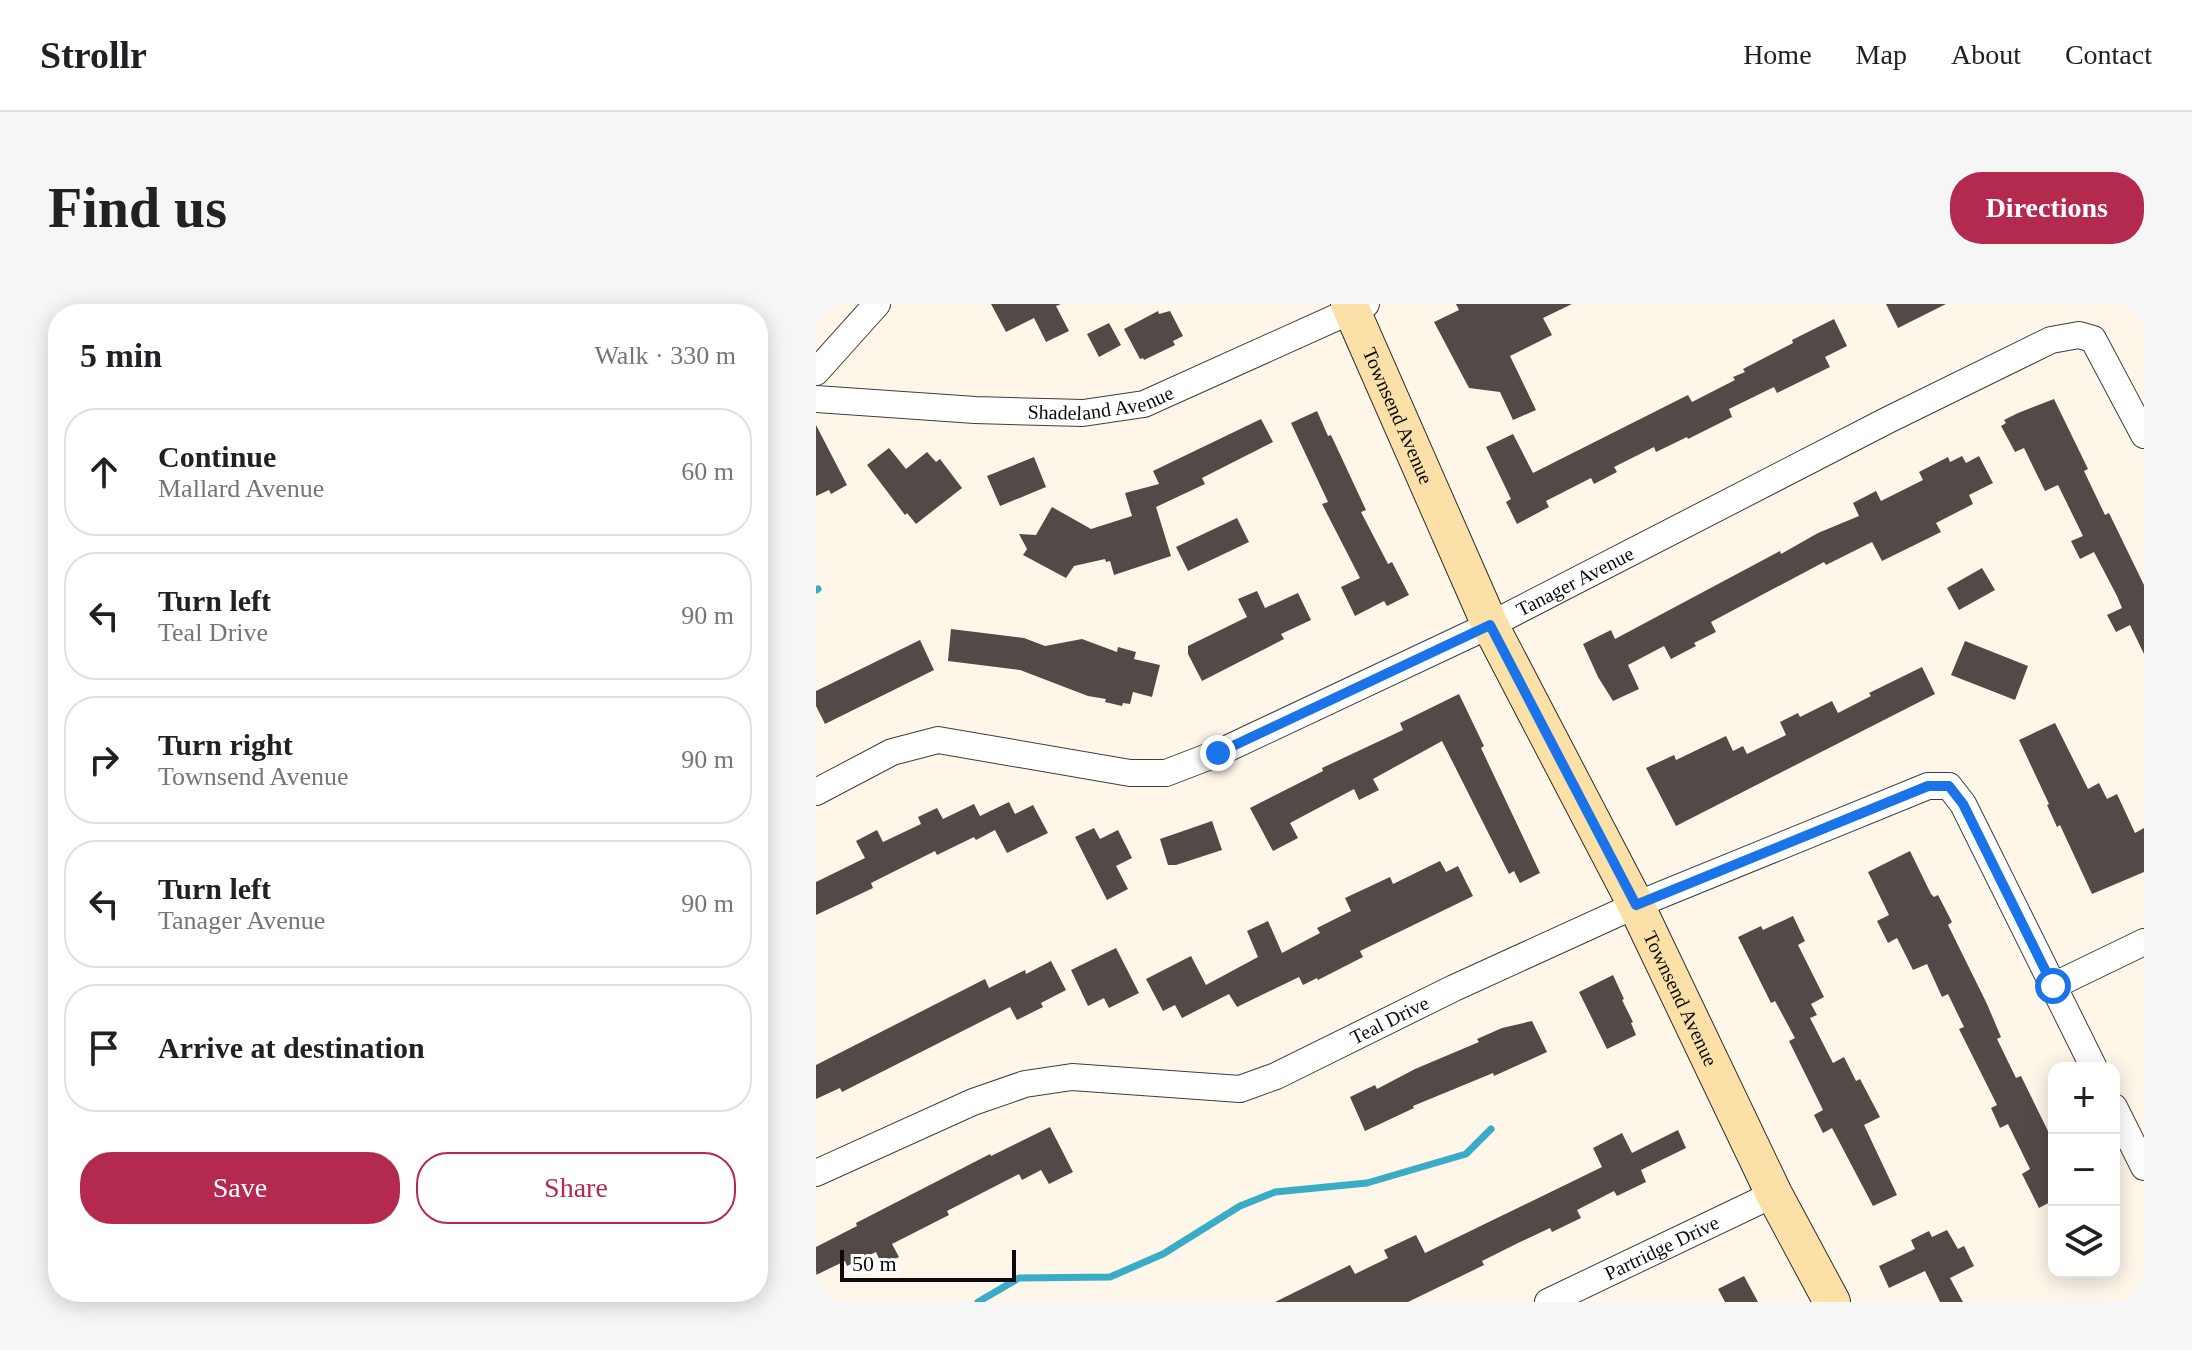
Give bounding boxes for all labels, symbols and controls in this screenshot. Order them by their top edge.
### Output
text: Strollr [40,34,147,76]
text: Home [1743,39,1812,70]
text: Map [1856,39,1907,70]
text: About [1951,39,2021,70]
text: Contact [2065,39,2152,70]
button: Directions [1950,172,2144,244]
text: Find us [48,177,227,239]
text: 5 min [80,337,162,374]
text: Walk · 330 m [594,341,736,370]
street label: Townsend Avenue [1359,344,1438,487]
street label: Shadeland Avenue [1027,381,1177,424]
text: Continue [158,440,276,473]
icon: ahead [82,450,126,494]
text: 60 m [681,457,734,486]
text: Mallard Avenue [158,474,324,503]
street label: Tanager Avenue [1513,542,1637,621]
text: Turn left [158,584,271,617]
icon: left [82,594,126,638]
text: 90 m [681,601,734,630]
text: Teal Drive [158,618,268,647]
text: Turn right [158,728,293,761]
route end [1200,735,1236,771]
icon: right [82,738,126,782]
text: 90 m [681,745,734,774]
text: Townsend Avenue [158,762,349,791]
text: Turn left [158,872,271,905]
icon: left [82,882,126,926]
text: 90 m [681,889,734,918]
text: Tanager Avenue [158,906,325,935]
street label: Townsend Avenue [1639,928,1722,1070]
route start [2035,968,2071,1004]
street label: Teal Drive [1346,991,1432,1049]
icon: arrive [82,1026,126,1070]
text: Arrive at destination [158,1031,425,1064]
map controls [2048,1062,2120,1278]
button: + [2048,1062,2120,1134]
button: − [2048,1134,2120,1206]
button: Save [80,1152,400,1224]
button: Share [416,1152,736,1224]
button: layers [2048,1206,2120,1278]
street label: Partridge Drive [1601,1211,1722,1284]
scale bar [840,1246,1016,1282]
text: 50 m [852,1251,897,1276]

